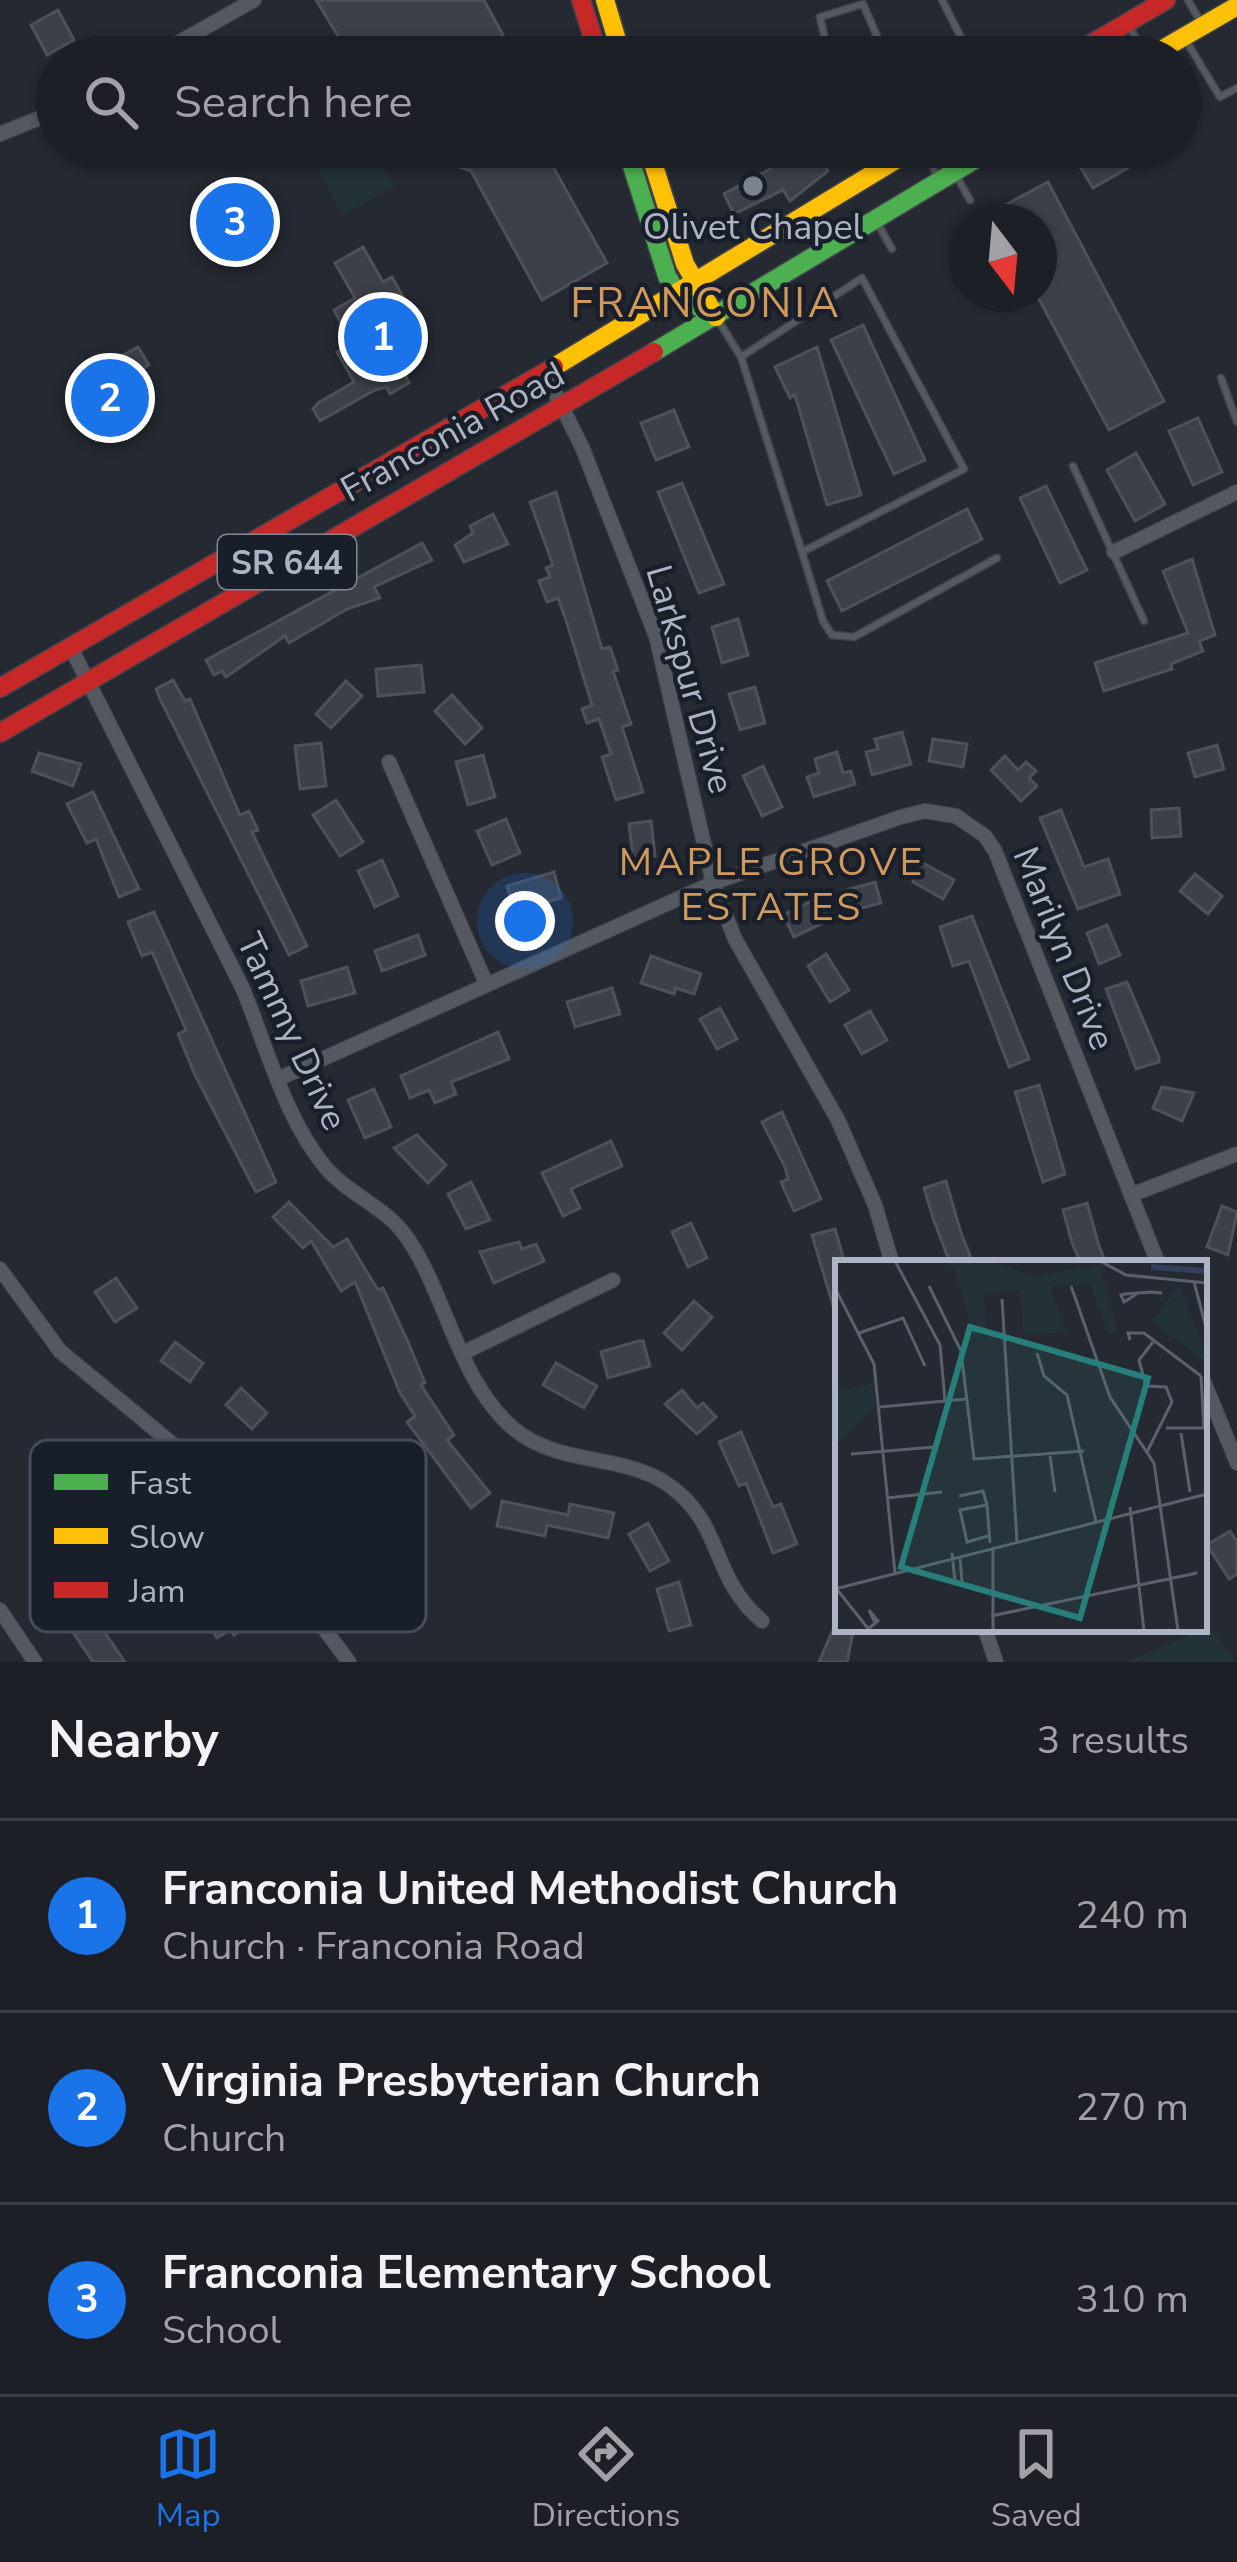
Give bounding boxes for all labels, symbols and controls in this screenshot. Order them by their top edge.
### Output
search box [36,36,1201,168]
icon: search [78,69,144,135]
text: Search here [174,72,413,133]
marker: Olivet Chapel [740,173,766,199]
pin: 3 [196,177,274,267]
place label: Olivet Chapel [643,203,864,252]
north arrow [949,204,1057,312]
district label: FRANCONIA [570,275,842,332]
pin: 1 [344,292,422,382]
street label: Franconia Road [332,351,573,514]
pin: 2 [71,353,149,443]
road number: SR 644 [218,535,356,589]
street label: Larkspur Drive [634,560,746,799]
district label: MAPLE GROVE ESTATES [619,836,925,934]
street label: Marilyn Drive [1001,840,1127,1057]
your location [495,891,555,951]
street label: Tammy Drive [225,925,359,1138]
inset map [835,1260,1207,1632]
legend [30,1440,426,1632]
text: Fast [129,1461,192,1506]
text: Slow [129,1515,205,1560]
text: Jam [128,1569,185,1614]
text: Nearby [48,1705,219,1775]
text: 3 results [1037,1714,1189,1767]
text: Franconia United Methodist Church [162,1859,898,1920]
text: 1 [75,1889,99,1942]
text: 240 m [1075,1889,1189,1942]
text: Church · Franconia Road [162,1920,585,1973]
text: Virginia Presbyterian Church [162,2051,761,2112]
text: 2 [75,2081,99,2134]
text: 270 m [1075,2081,1189,2134]
text: Church [162,2112,286,2165]
text: Franconia Elementary School [162,2243,771,2304]
text: 3 [75,2273,99,2326]
text: 310 m [1075,2273,1189,2326]
text: School [162,2304,281,2357]
tab: Map [155,2421,221,2538]
tab: Directions [532,2421,680,2538]
tab: Saved [991,2421,1082,2538]

